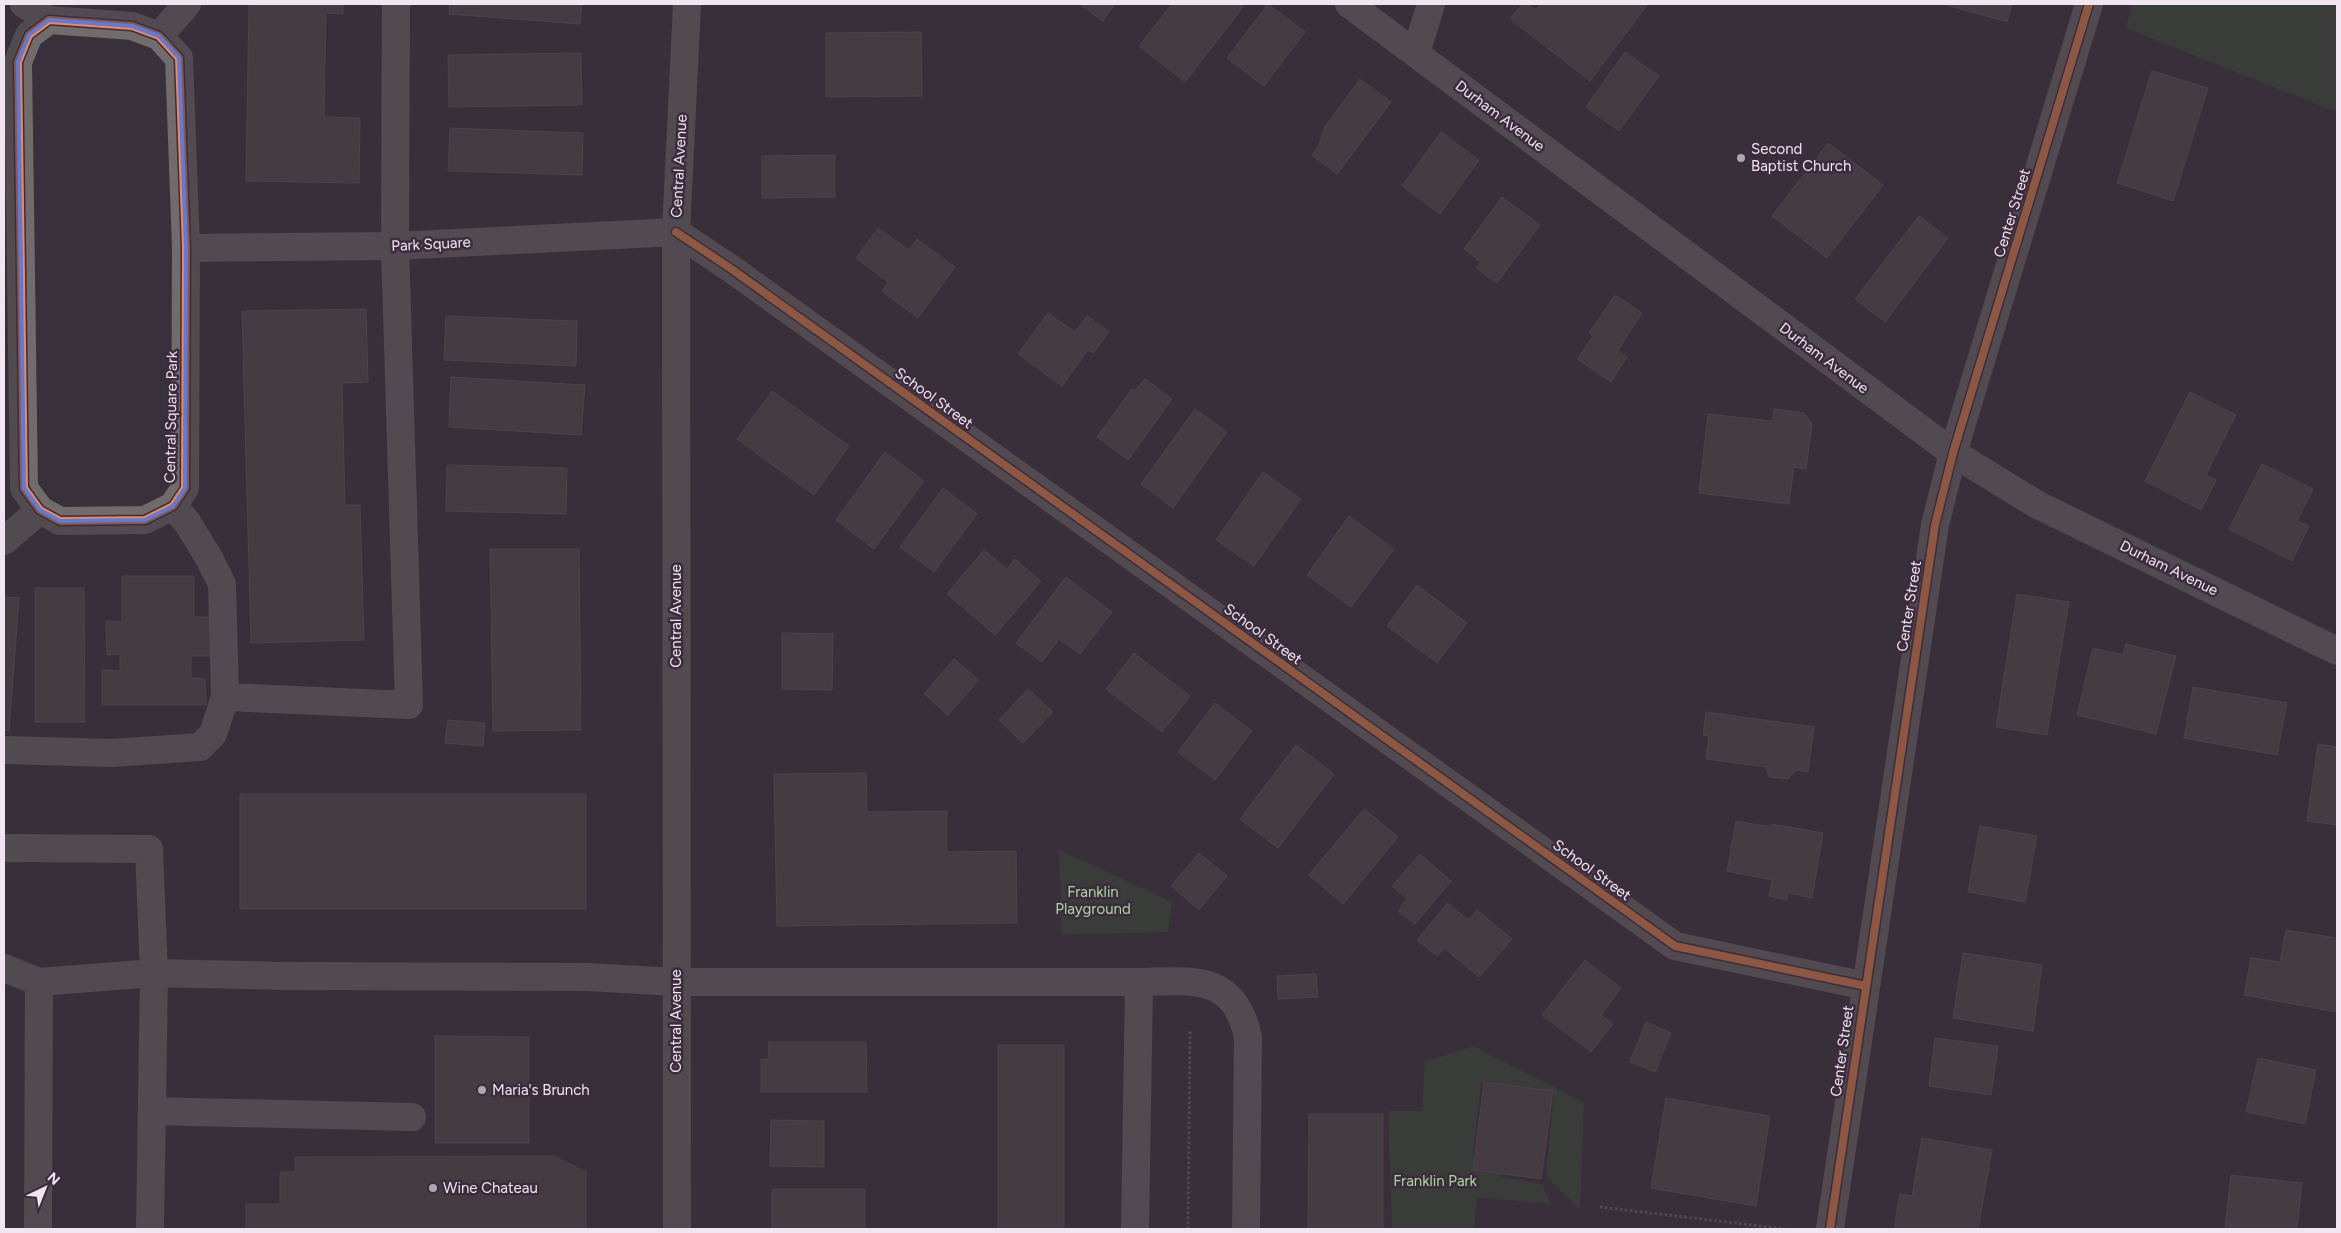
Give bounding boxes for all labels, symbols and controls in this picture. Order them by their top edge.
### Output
street label: Durham Avenue [1452,77,1548,155]
street label: Central Avenue [667,114,691,218]
place label: Second Baptist Church [1751,140,1851,175]
marker: Second Baptist Church [1735,152,1747,164]
street label: Center Street [1990,166,2034,260]
street label: Park Square [391,233,471,255]
street label: Durham Avenue [1776,319,1872,397]
street label: Central Square Park [161,350,181,483]
street label: School Street [891,364,977,433]
street label: Durham Avenue [2117,536,2221,600]
street label: Center Street [1893,559,1925,653]
street label: Central Avenue [667,564,685,668]
street label: School Street [1220,600,1306,669]
street label: School Street [1549,836,1635,905]
park label: Franklin Playground [1055,883,1131,918]
street label: Central Avenue [667,969,685,1073]
street label: Center Street [1827,1004,1857,1098]
place label: Maria's Brunch [492,1081,590,1099]
marker: Maria's Brunch [476,1084,488,1096]
north arrow [20,1163,70,1213]
text: N [44,1169,63,1189]
park label: Franklin Park [1393,1172,1478,1190]
place label: Wine Chateau [443,1179,538,1197]
marker: Wine Chateau [427,1182,439,1194]

